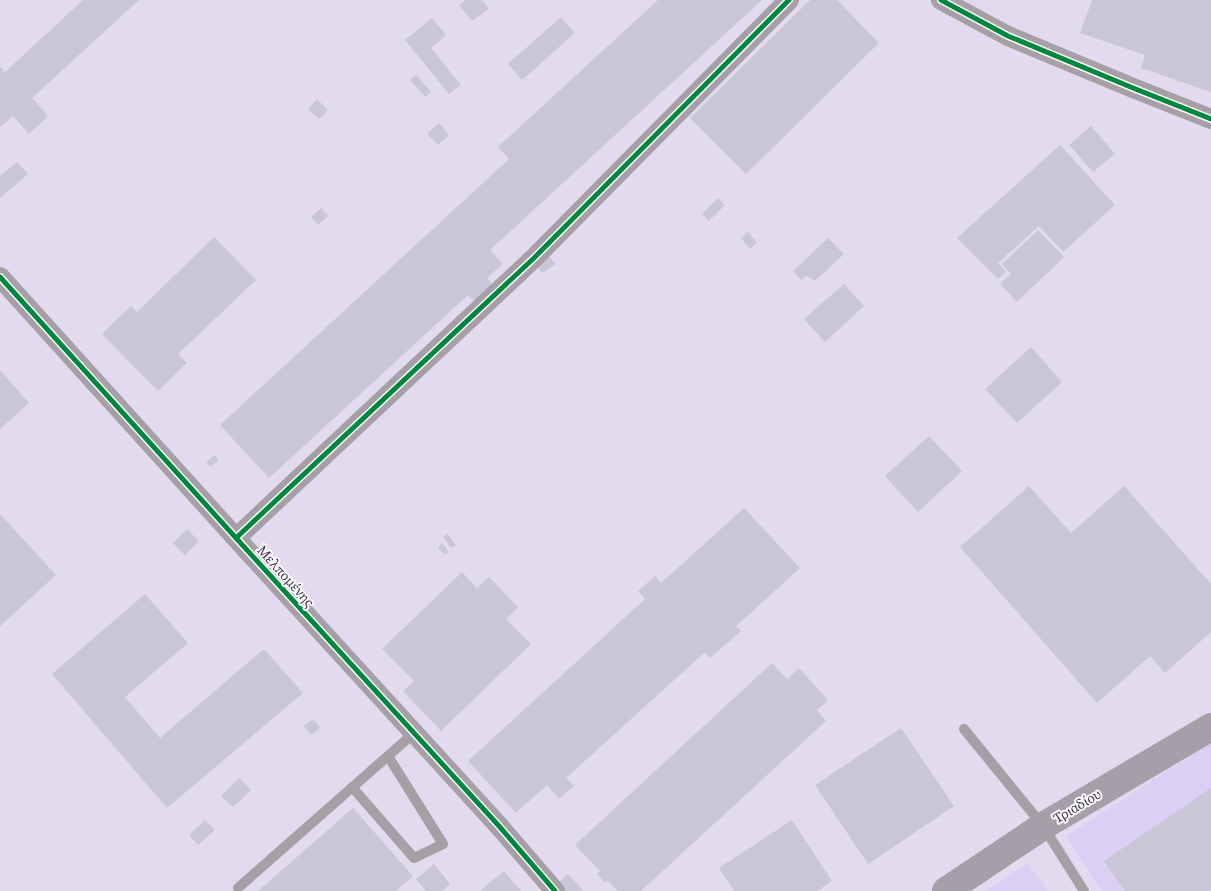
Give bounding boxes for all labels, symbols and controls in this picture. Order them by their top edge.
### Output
street label: Μελπομένης [253,541,319,611]
street label: Τριαδίου [1049,784,1105,828]

